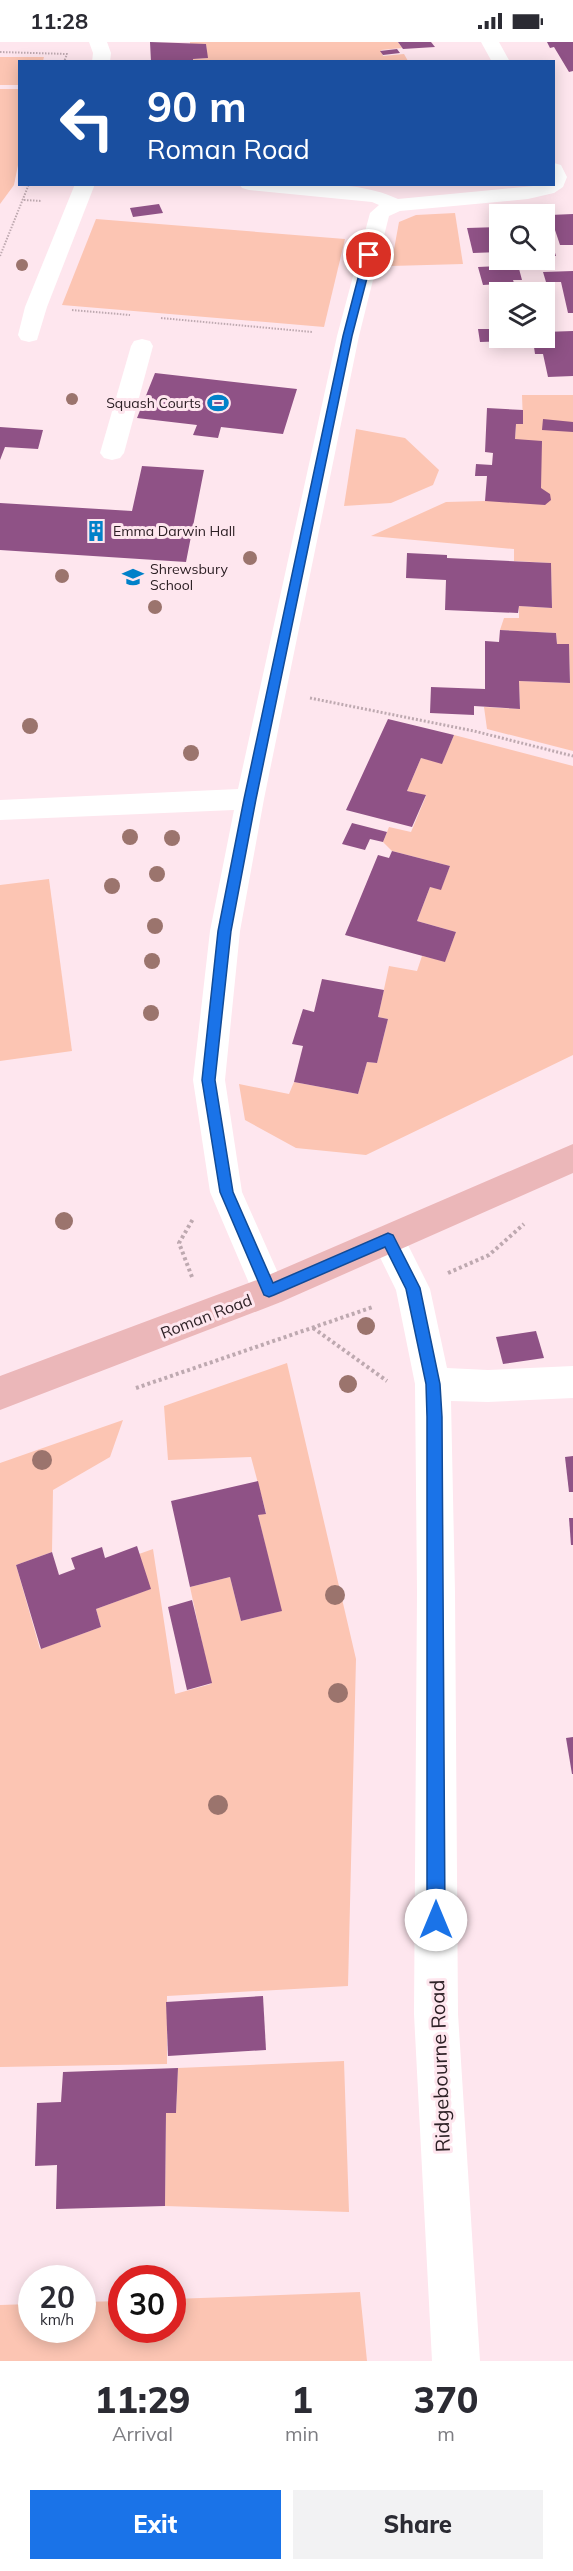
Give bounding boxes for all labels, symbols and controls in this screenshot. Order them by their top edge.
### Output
text: 11:28 [30,7,88,35]
text: 90 m [147,80,247,133]
icon: left [48,84,126,162]
text: Roman Road [147,132,310,166]
map controls [489,204,555,348]
button: search [489,204,555,270]
pin [343,229,394,280]
icon: arrive [352,238,385,271]
button: layers [489,282,555,348]
sports icon: Squash Courts [206,391,230,415]
place label: Squash Courts [106,394,201,412]
building icon: Emma Darwin Hall [84,519,108,543]
place label: Emma Darwin Hall [113,522,235,540]
place label: Shrewsbury School [150,560,228,594]
school or university icon: Shrewsbury School [121,565,145,589]
street label: Roman Road [157,1289,255,1343]
position arrow [404,1888,468,1952]
street label: Ridgebourne Road [424,1979,455,2153]
speed limit sign: 30 [108,2265,186,2343]
text: 20 [39,2278,75,2316]
text: km/h [40,2310,74,2329]
text: 11:29 [95,2377,190,2422]
text: 1 [291,2377,313,2422]
text: 370 [414,2377,478,2422]
text: Arrival [112,2421,173,2446]
text: min [285,2421,319,2446]
text: m [437,2421,455,2446]
button: Exit [30,2490,281,2559]
button: Share [293,2490,543,2559]

